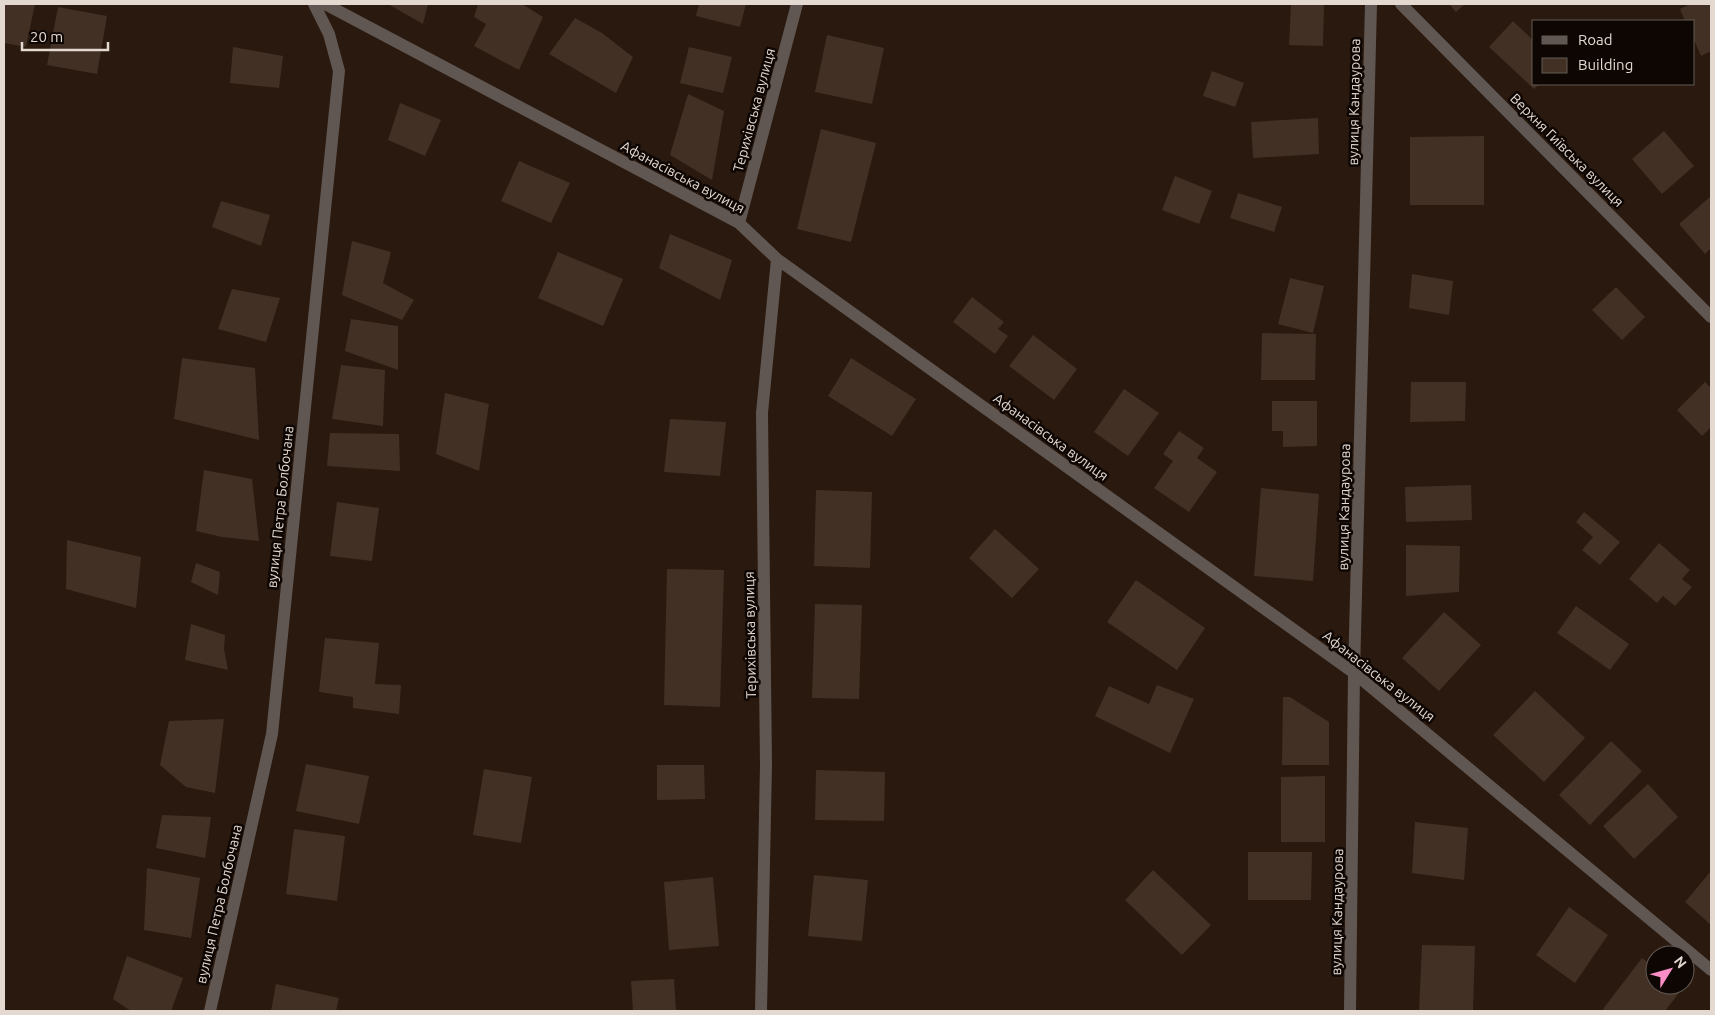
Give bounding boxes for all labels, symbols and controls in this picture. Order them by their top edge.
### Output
scale bar [22,20,109,52]
legend [1532,20,1695,85]
text: 20 m [30,28,63,45]
text: Road [1578,31,1613,48]
street label: вулиця Кандаурова [1345,38,1363,166]
street label: Терихівська вулиця [730,46,778,174]
text: Building [1578,56,1633,73]
street label: Верхня Гиївська вулиця [1507,90,1627,210]
street label: Афанасівська вулиця [618,138,748,216]
street label: Афанасівська вулиця [991,390,1111,484]
street label: вулиця Петра Болбочана [264,425,296,589]
street label: вулиця Кандаурова [1335,443,1353,571]
street label: Терихівська вулиця [741,571,759,699]
street label: Афанасівська вулиця [1320,627,1438,725]
street label: вулиця Петра Болбочана [193,823,245,985]
street label: вулиця Кандаурова [1328,848,1346,976]
north arrow [1645,945,1695,995]
text: N [1671,953,1690,971]

